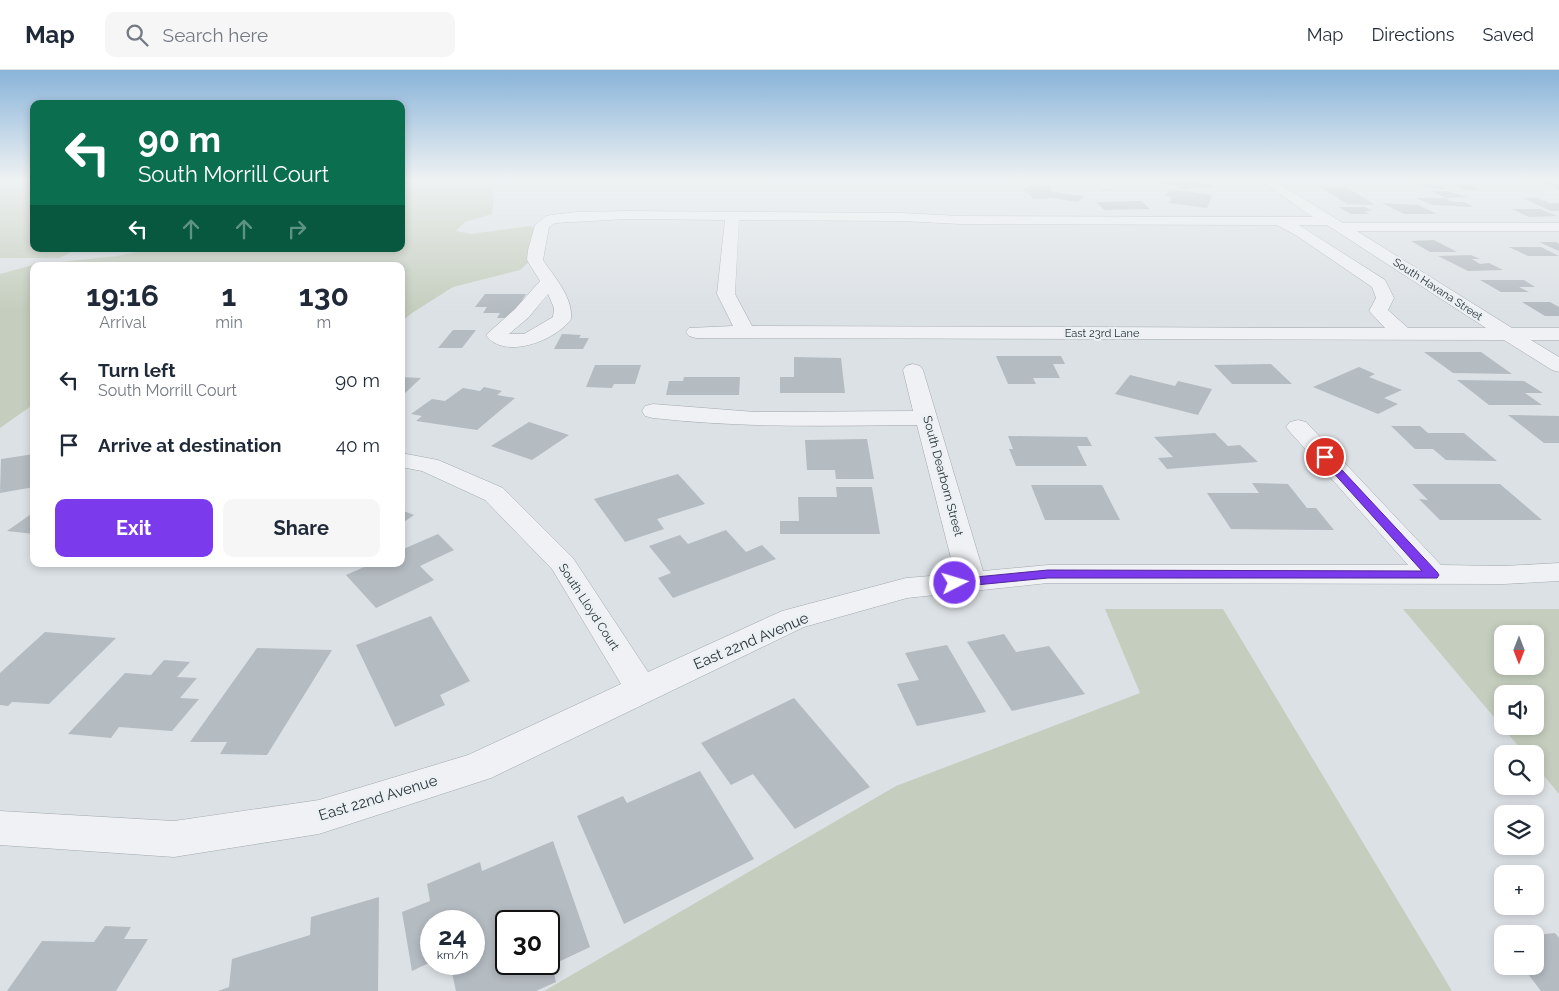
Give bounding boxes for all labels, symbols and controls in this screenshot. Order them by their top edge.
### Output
search box [105,12,455,57]
text: Map [25,20,75,49]
icon: search [123,21,151,49]
text: Search here [163,24,268,46]
text: Map [1307,24,1343,45]
text: Directions [1371,24,1455,45]
text: Saved [1483,24,1534,45]
text: 90 m [138,119,221,160]
icon: left [55,120,120,185]
text: South Morrill Court [138,161,329,187]
icon: left [124,215,152,243]
icon: ahead [177,215,205,243]
icon: ahead [230,215,258,243]
icon: right [283,215,311,243]
street label: South Havana Street [1391,256,1485,323]
text: 19:16 [86,278,159,313]
text: 1 [222,278,236,313]
text: 130 [299,278,349,313]
text: Arrival [99,313,146,332]
text: min [215,313,243,332]
text: m [316,313,331,332]
street label: East 23rd Lane [1065,327,1140,340]
text: Turn left [98,359,175,381]
icon: left [55,366,83,394]
text: 90 m [335,369,380,391]
text: South Morrill Court [98,381,237,400]
street label: South Dearborn Street [920,414,966,538]
icon: arrive [55,431,83,459]
text: Arrive at destination [98,434,282,456]
text: 40 m [336,434,380,456]
pin [1304,436,1346,478]
icon: arrive [1311,443,1339,471]
button: Exit [55,499,213,557]
button: Share [223,499,380,557]
position arrow [928,556,980,608]
street label: South Lloyd Court [556,561,622,653]
street label: East 22nd Avenue [691,609,811,673]
north arrow [1494,625,1544,675]
map controls [1494,625,1544,975]
button: sound [1494,685,1544,735]
button: search [1494,745,1544,795]
street label: East 22nd Avenue [317,771,440,825]
button: layers [1494,805,1544,855]
button: + [1494,865,1544,915]
speed limit sign: 30 [495,910,560,975]
text: 24 [438,921,467,951]
button: − [1494,925,1544,975]
text: km/h [437,948,468,962]

